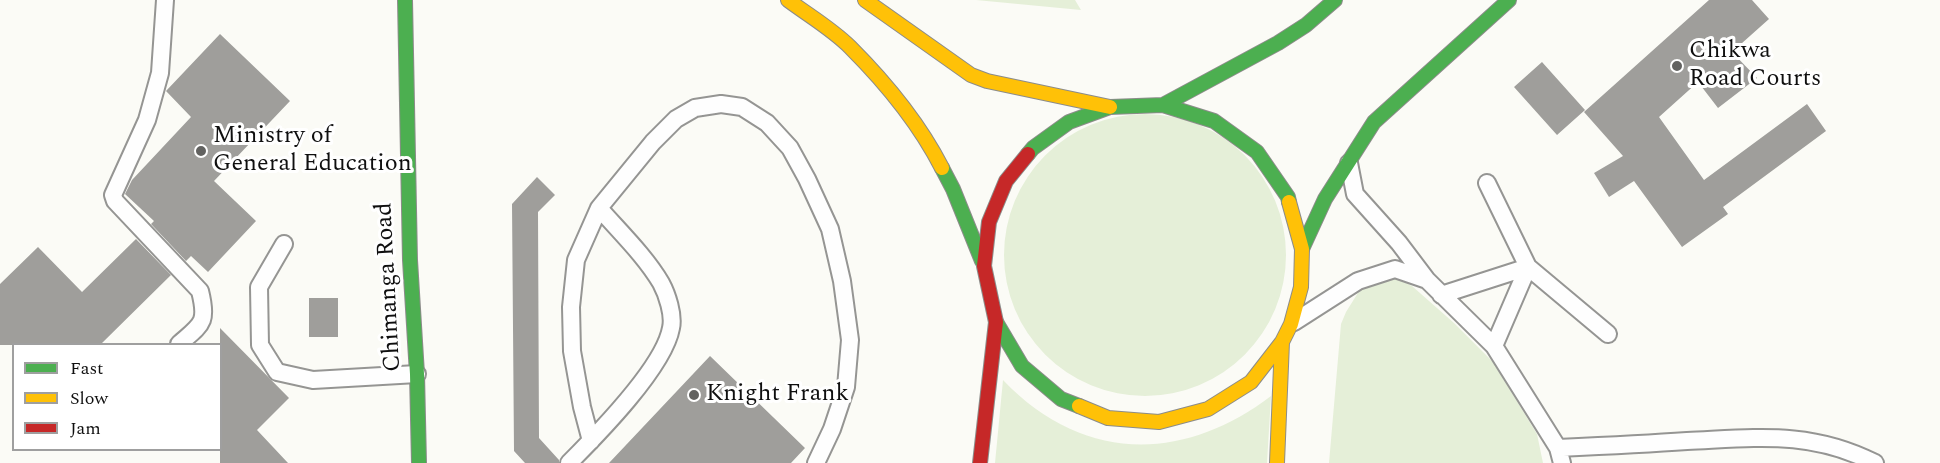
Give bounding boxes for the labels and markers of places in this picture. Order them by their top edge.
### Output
place label: Chikwa Road Courts [1689,38,1821,94]
marker: Chikwa Road Courts [1670,59,1684,73]
place label: Ministry of General Education [213,123,412,179]
marker: Ministry of General Education [194,144,208,158]
place label: Knight Frank [706,381,849,409]
marker: Knight Frank [687,388,701,402]

